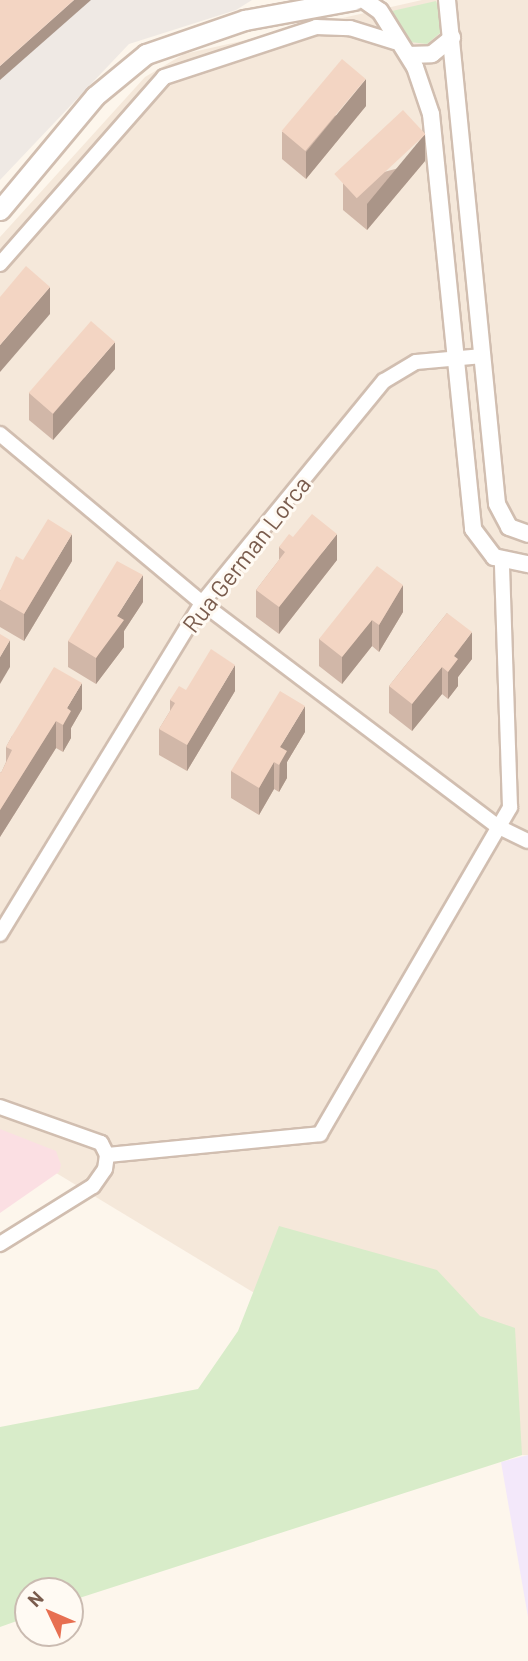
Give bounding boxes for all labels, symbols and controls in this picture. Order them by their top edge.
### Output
street label: Rua German Lorca [176,470,316,638]
north arrow [14,1577,84,1647]
text: N [22,1586,48,1611]

